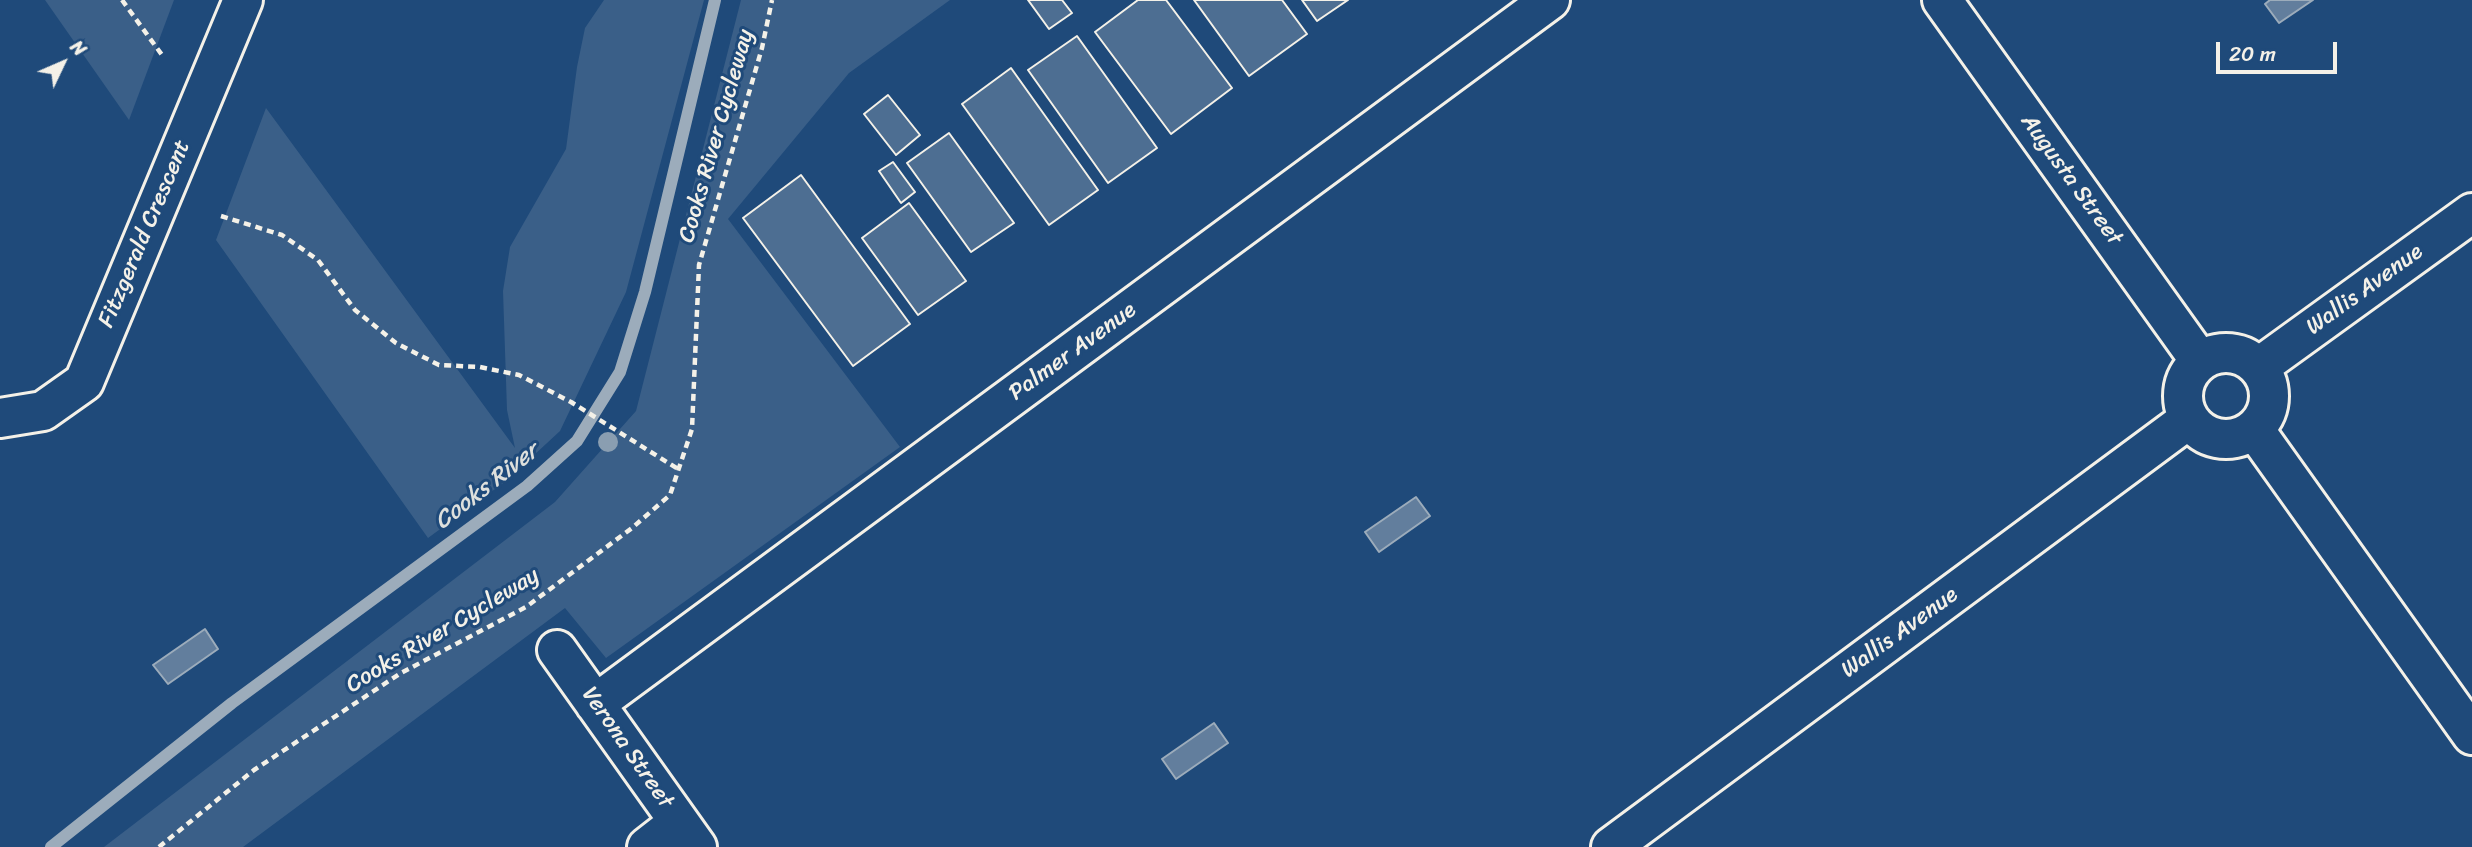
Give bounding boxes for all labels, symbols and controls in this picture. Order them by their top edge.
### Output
street label: Cooks River Cycleway [673,26,761,246]
north arrow [28,28,98,98]
scale bar [2220,28,2341,72]
text: N [62,32,95,64]
text: 20 m [2229,35,2276,73]
street label: Augusta Street [2014,109,2128,251]
street label: Fitzgerald Crescent [93,136,197,332]
street label: Wallis Avenue [2301,238,2429,342]
street label: Palmer Avenue [1004,297,1142,407]
water label: Cooks River [429,438,545,536]
street label: Cooks River Cycleway [341,562,545,700]
street label: Wallis Avenue [1836,581,1964,685]
street label: Verona Street [575,682,679,814]

